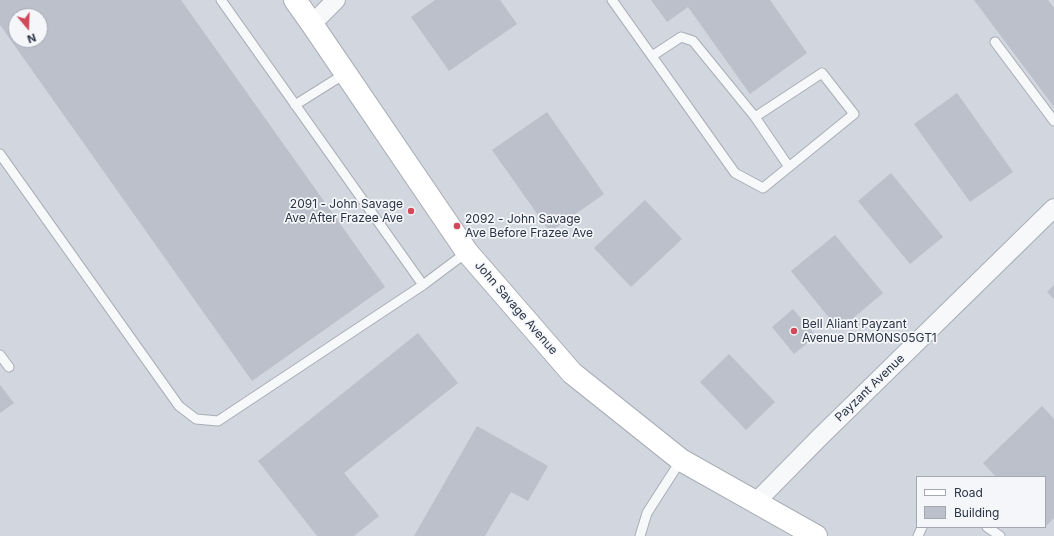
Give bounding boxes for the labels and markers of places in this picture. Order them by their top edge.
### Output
place label: 2091 - John Savage Ave After Frazee Ave [285,197,403,225]
marker: 2091 - John Savage Ave After Frazee Ave [406,206,416,216]
place label: 2092 - John Savage Ave Before Frazee Ave [465,212,593,240]
marker: 2092 - John Savage Ave Before Frazee Ave [452,221,462,231]
place label: Bell Aliant Payzant Avenue DRMONS05GT1 [802,317,937,345]
marker: Bell Aliant Payzant Avenue DRMONS05GT1 [789,326,799,336]

